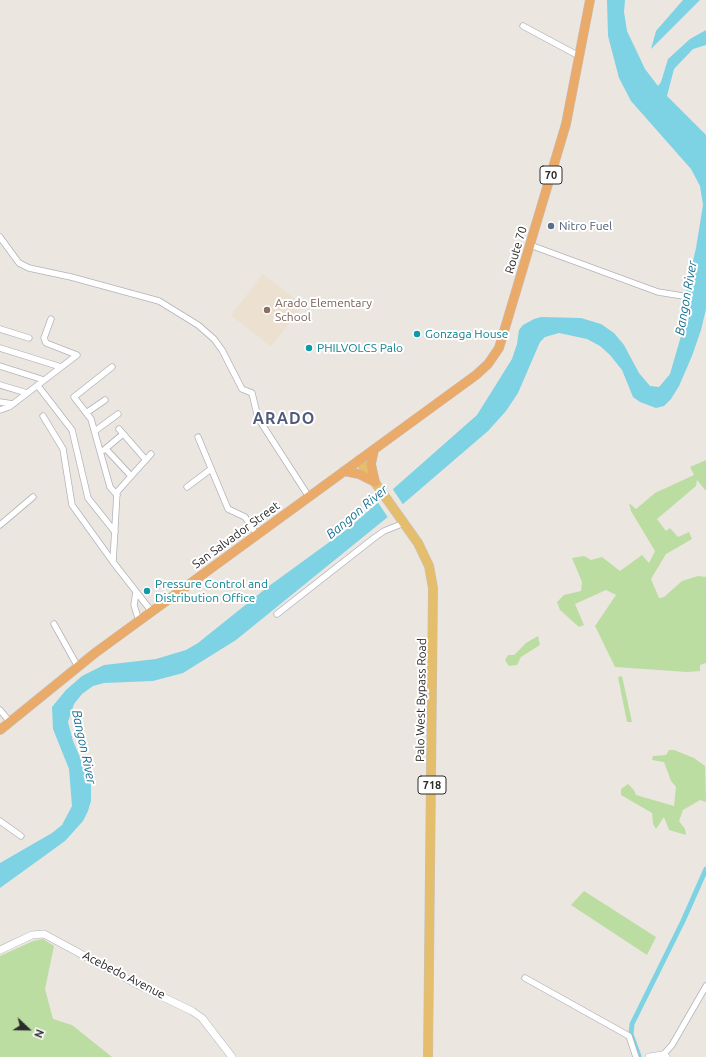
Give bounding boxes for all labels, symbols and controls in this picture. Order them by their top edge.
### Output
road number: 70 [540,166,562,184]
place label: Nitro Fuel [559,219,612,233]
marker: Nitro Fuel [546,221,556,231]
street label: Route 70 [502,225,530,275]
water label: Bangon River [672,259,700,337]
place label: Arado Elementary School [275,296,372,324]
marker: Arado Elementary School [262,305,272,315]
place label: Gonzaga House [425,327,508,341]
marker: Gonzaga House [412,329,422,339]
place label: PHILVOLCS Palo [317,341,403,355]
marker: PHILVOLCS Palo [304,343,314,353]
district label: ARADO [253,409,315,429]
water label: Bangon River [323,482,391,542]
street label: San Salvador Street [189,498,283,572]
place label: Pressure Control and Distribution Office [155,577,268,605]
marker: Pressure Control and Distribution Office [142,586,152,596]
street label: Palo West Bypass Road [413,638,429,762]
water label: Bangon River [69,708,99,786]
road number: 718 [418,776,446,794]
street label: Acebedo Avenue [80,948,168,1002]
north arrow [8,1009,48,1049]
text: N [32,1027,46,1040]

